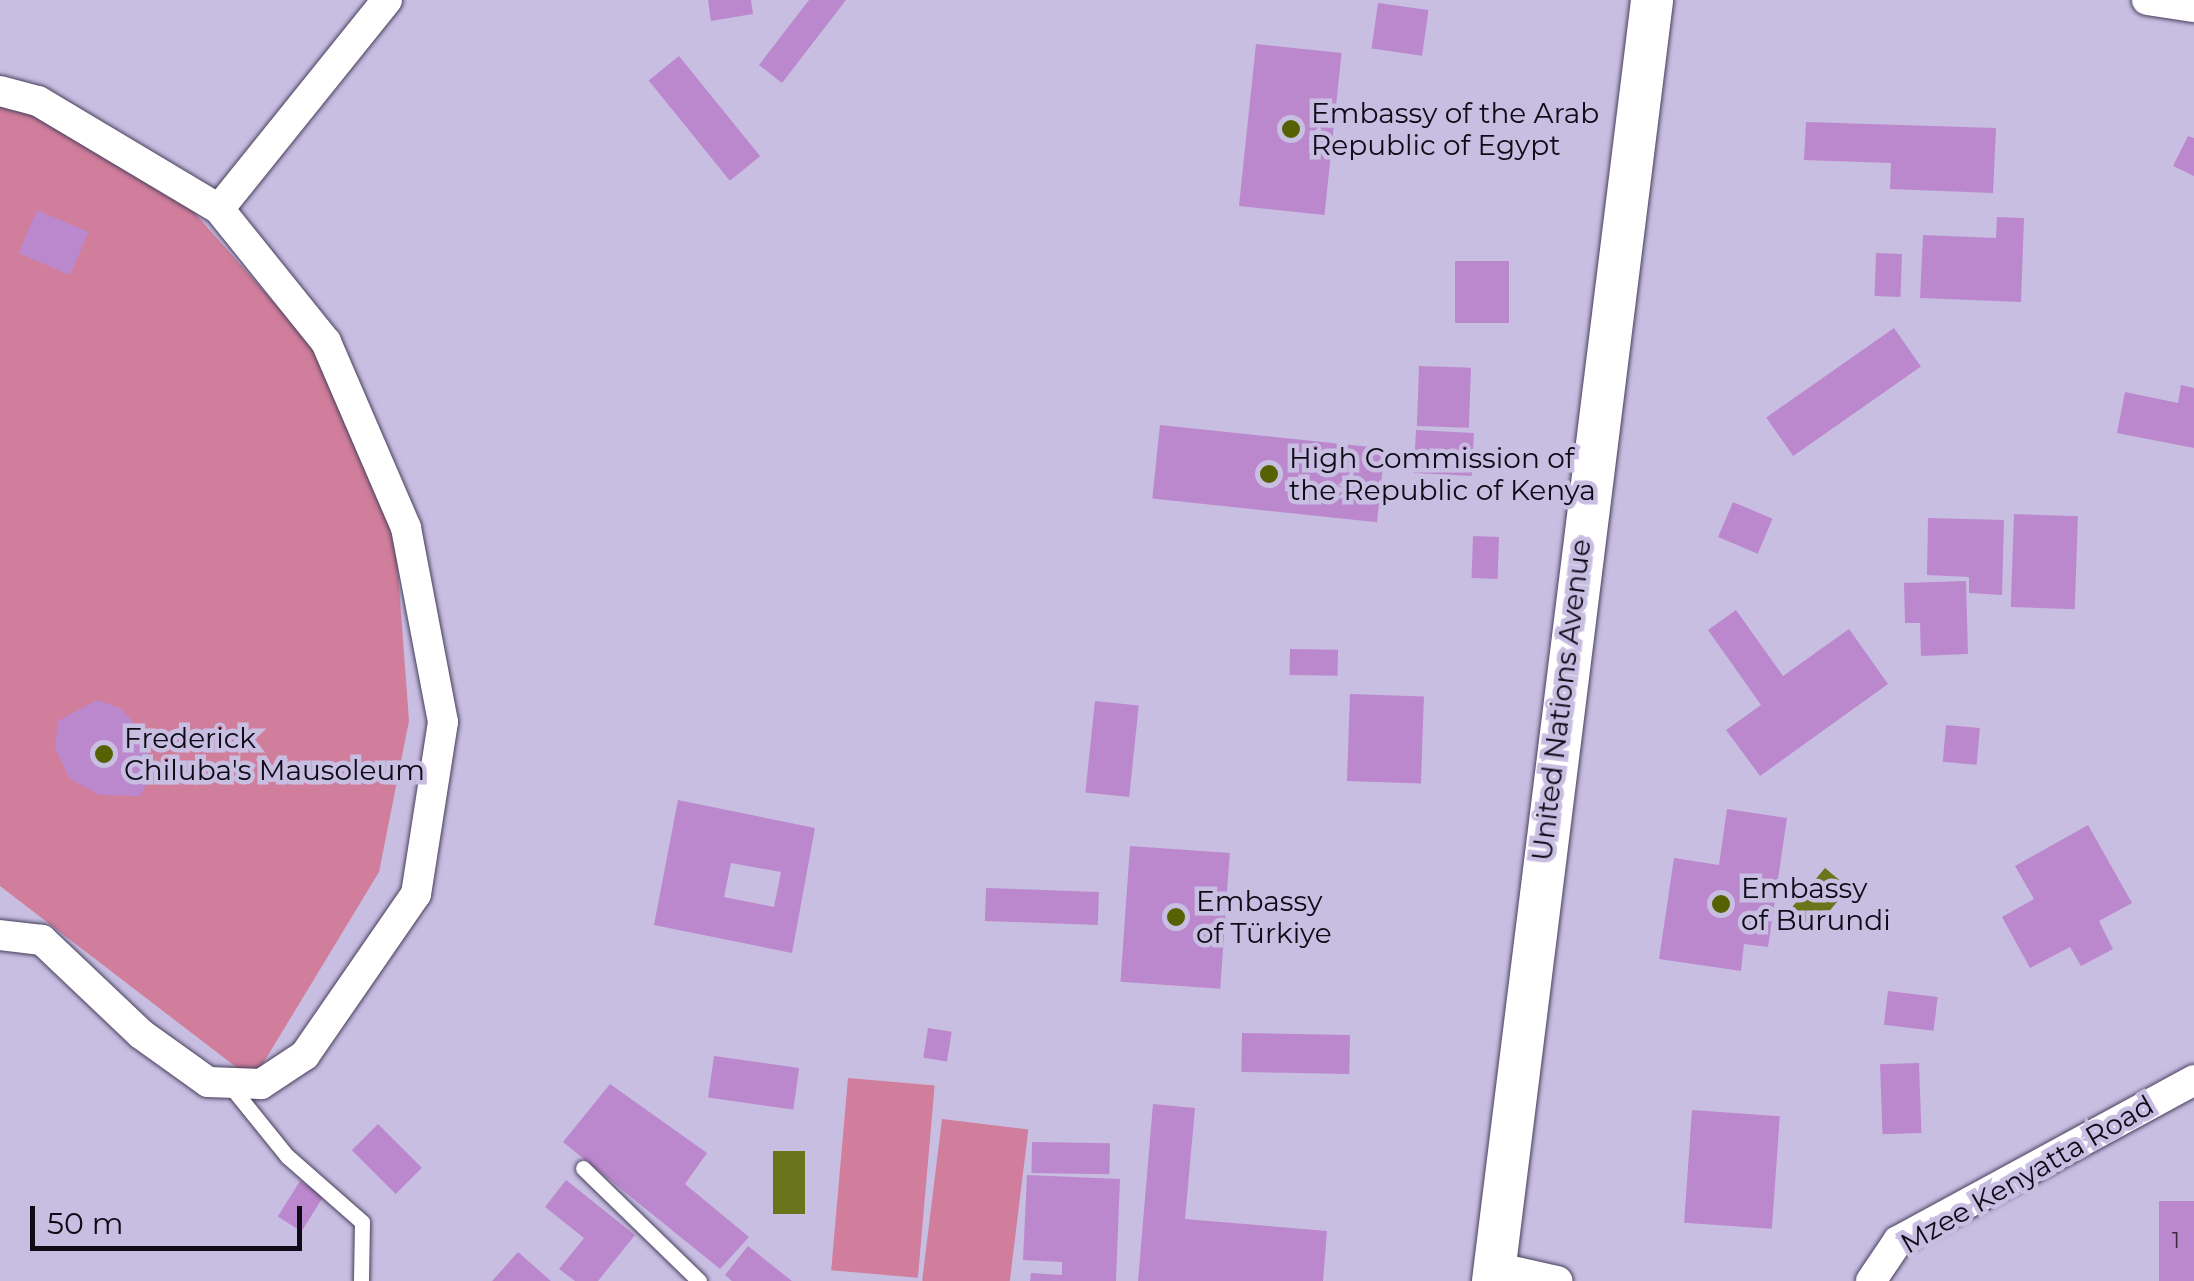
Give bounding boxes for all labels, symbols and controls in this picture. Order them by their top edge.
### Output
place label: Embassy of the Arab Republic of Egypt [1311,96,1599,162]
marker: Embassy of the Arab Republic of Egypt [1280,118,1302,140]
place label: High Commission of the Republic of Kenya [1289,441,1596,507]
marker: High Commission of the Republic of Kenya [1258,463,1280,485]
street label: United Nations Avenue [1525,537,1597,863]
place label: Frederick Chiluba's Mausoleum [124,721,425,787]
marker: Frederick Chiluba's Mausoleum [93,743,115,765]
place label: Embassy of Burundi [1741,871,1891,937]
place label: Embassy of Türkiye [1196,884,1332,950]
marker: Embassy of Burundi [1710,893,1732,915]
marker: Embassy of Türkiye [1165,906,1187,928]
street label: Mzee Kenyatta Road [1895,1088,2159,1260]
scale bar [35,1186,308,1248]
text: 50 m [47,1205,124,1242]
house number: 1 [2172,1228,2180,1254]

